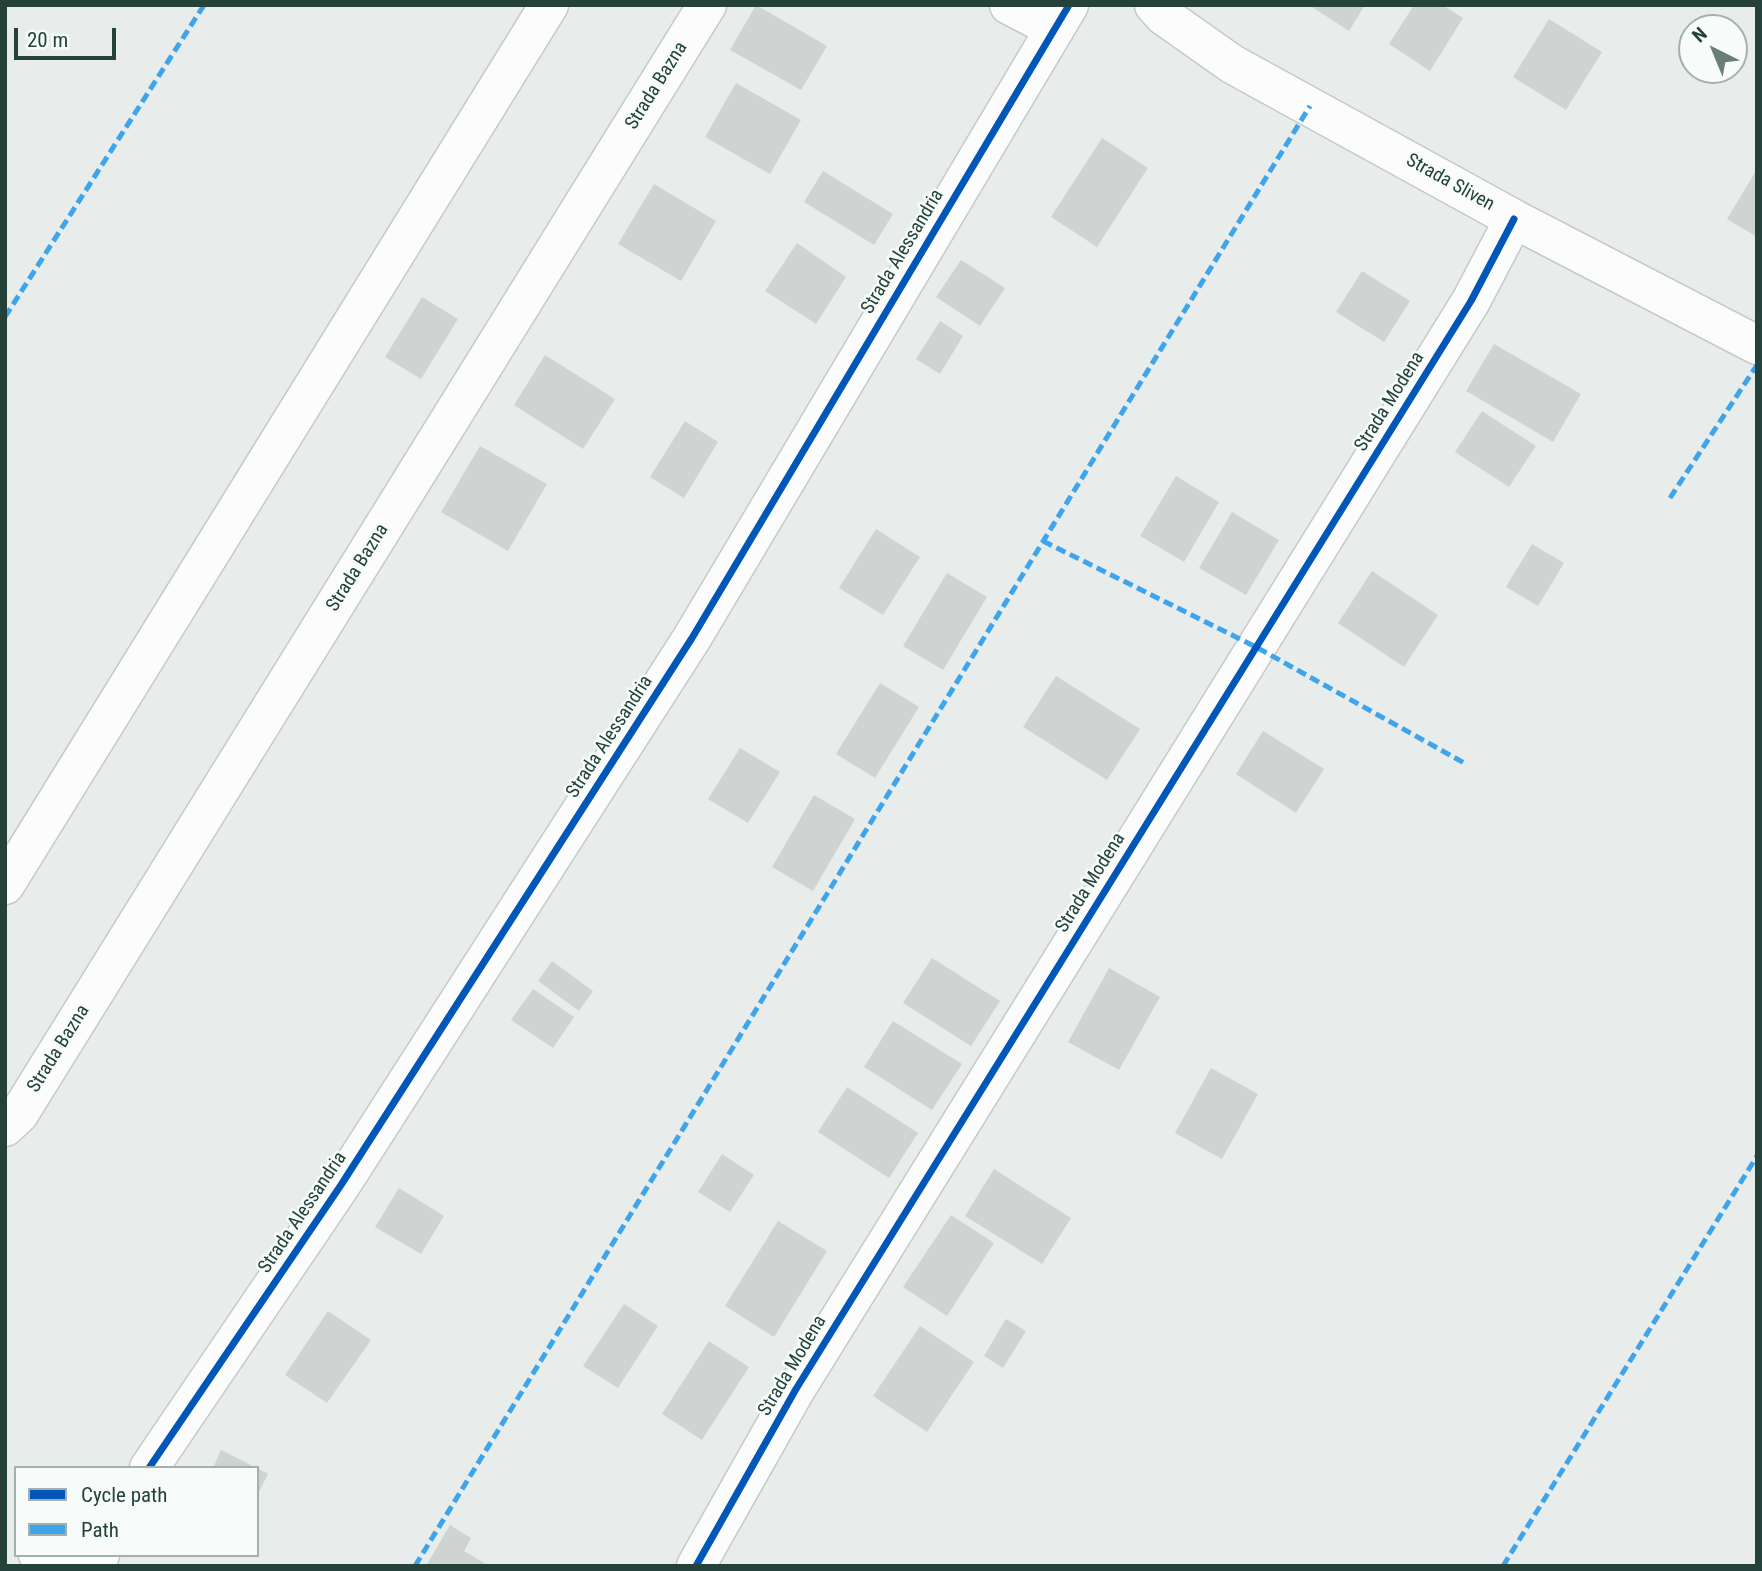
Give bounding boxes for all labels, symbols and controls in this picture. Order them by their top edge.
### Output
scale bar [18,14,119,58]
north arrow [1678,14,1748,84]
text: N [1688,22,1712,47]
text: 20 m [27,28,68,52]
street label: Strada Bazna [621,38,693,134]
street label: Strada Sliven [1402,149,1498,217]
street label: Strada Alessandria [857,186,949,318]
street label: Strada Modena [1350,348,1430,456]
street label: Strada Bazna [322,520,394,616]
street label: Strada Alessandria [562,671,658,803]
street label: Strada Modena [1051,829,1131,937]
street label: Strada Bazna [23,1001,95,1097]
street label: Strada Alessandria [254,1148,352,1278]
street label: Strada Modena [754,1312,832,1420]
legend [14,1466,259,1557]
text: Cycle path [81,1483,167,1507]
text: Path [81,1518,119,1542]

